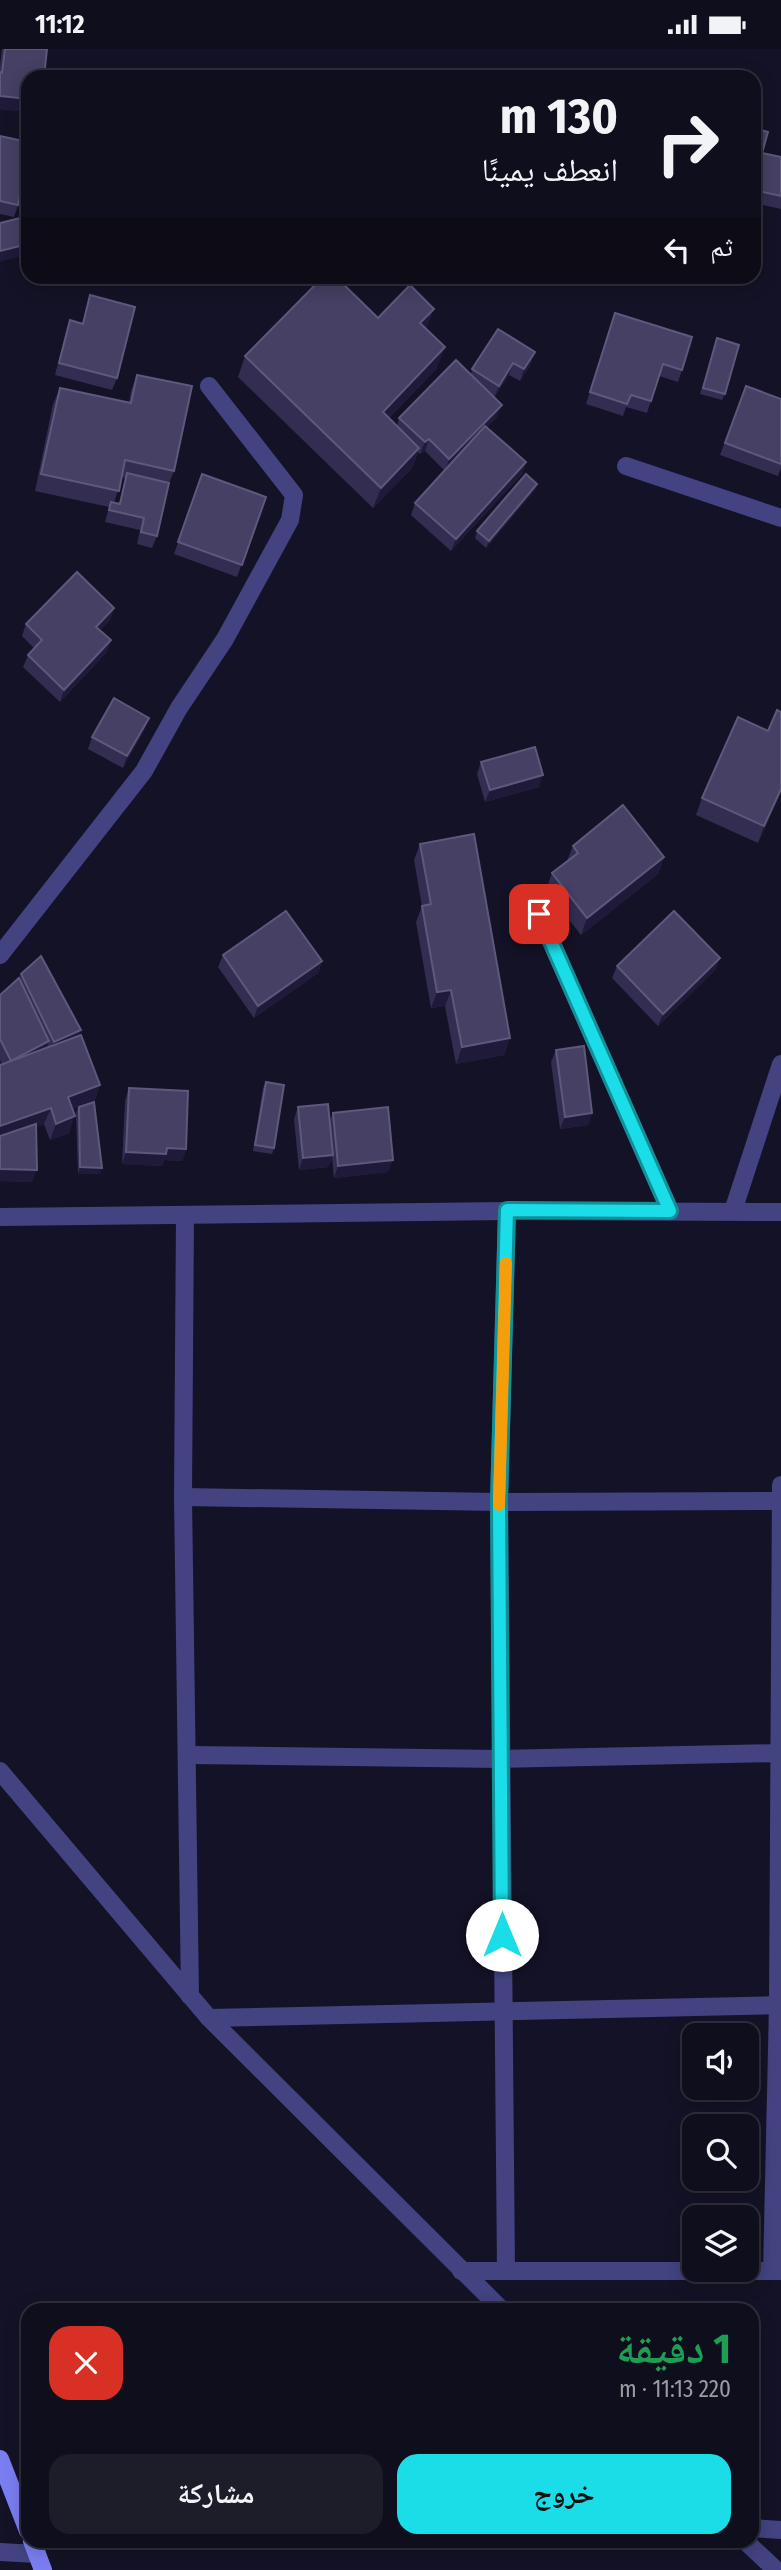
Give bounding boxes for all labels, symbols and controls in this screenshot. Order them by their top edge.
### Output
text: 11:12 [35,9,85,40]
text: 130 m [500,87,618,146]
icon: right [642,98,733,189]
text: انعطف يمينًا [481,151,618,189]
icon: left [658,231,696,269]
text: ثم [710,232,733,263]
pin [509,884,569,944]
icon: arrive [520,895,558,933]
position arrow [465,1898,539,1972]
map controls [682,2023,759,2282]
button: sound [682,2023,759,2100]
button: search [682,2114,759,2191]
button: layers [682,2205,759,2282]
text: 1 دقيقة [616,2324,731,2374]
button: close [49,2326,123,2400]
text: 220 m · 11:13 [619,2375,731,2403]
button: مشاركة [49,2454,383,2534]
button: خروج [397,2454,731,2534]

